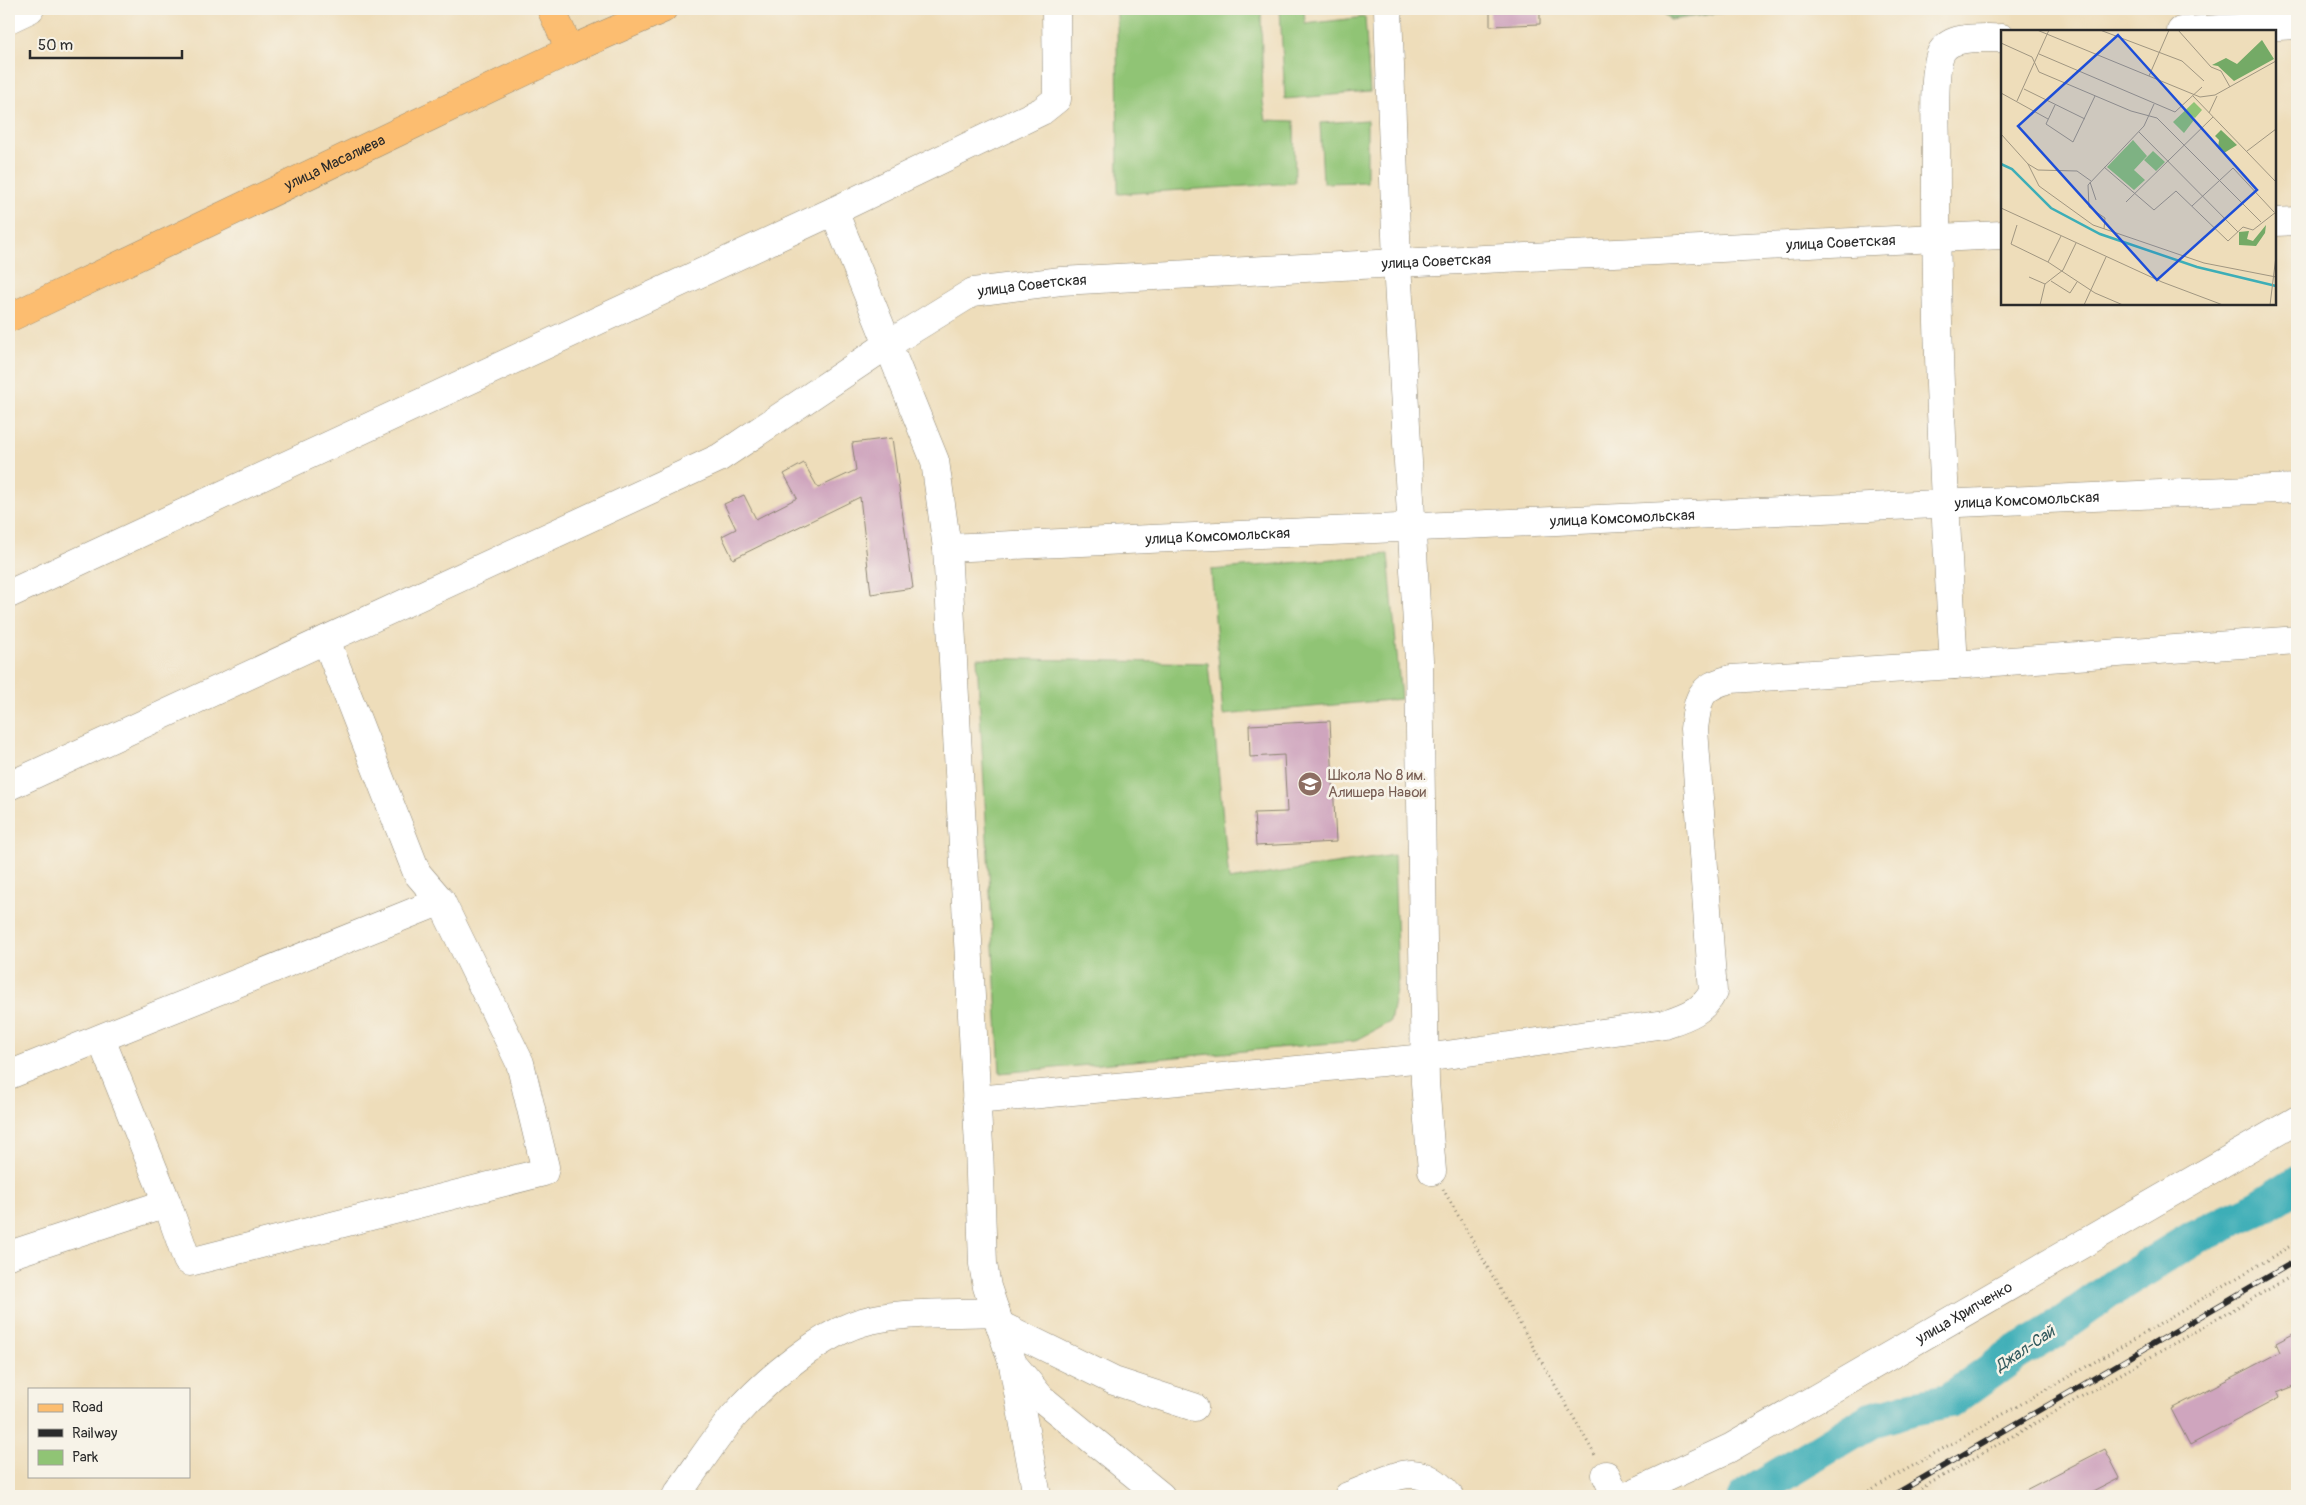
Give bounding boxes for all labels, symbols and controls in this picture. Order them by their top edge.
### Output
scale bar [30,28,182,60]
inset map [2001,30,2276,305]
text: 50 m [38,36,73,55]
street label: улица Масалиева [280,130,388,195]
street label: улица Советская [1785,230,1896,255]
street label: улица Советская [1380,249,1491,273]
street label: улица Советская [975,270,1087,301]
street label: улица Комсомольская [1953,487,2100,513]
street label: улица Комсомольская [1548,505,1695,531]
street label: улица Комсомольская [1144,523,1291,549]
place label: Школа № 8 им. Алишера Навои [1328,766,1427,802]
school or university icon: Школа № 8 им. Алишера Навои [1297,771,1323,797]
street label: улица Хрипченко [1911,1277,2016,1348]
water label: Джал-Сай [1991,1321,2060,1377]
legend [28,1388,190,1478]
text: Road [72,1398,103,1417]
text: Railway [72,1424,118,1443]
text: Park [72,1448,99,1467]

